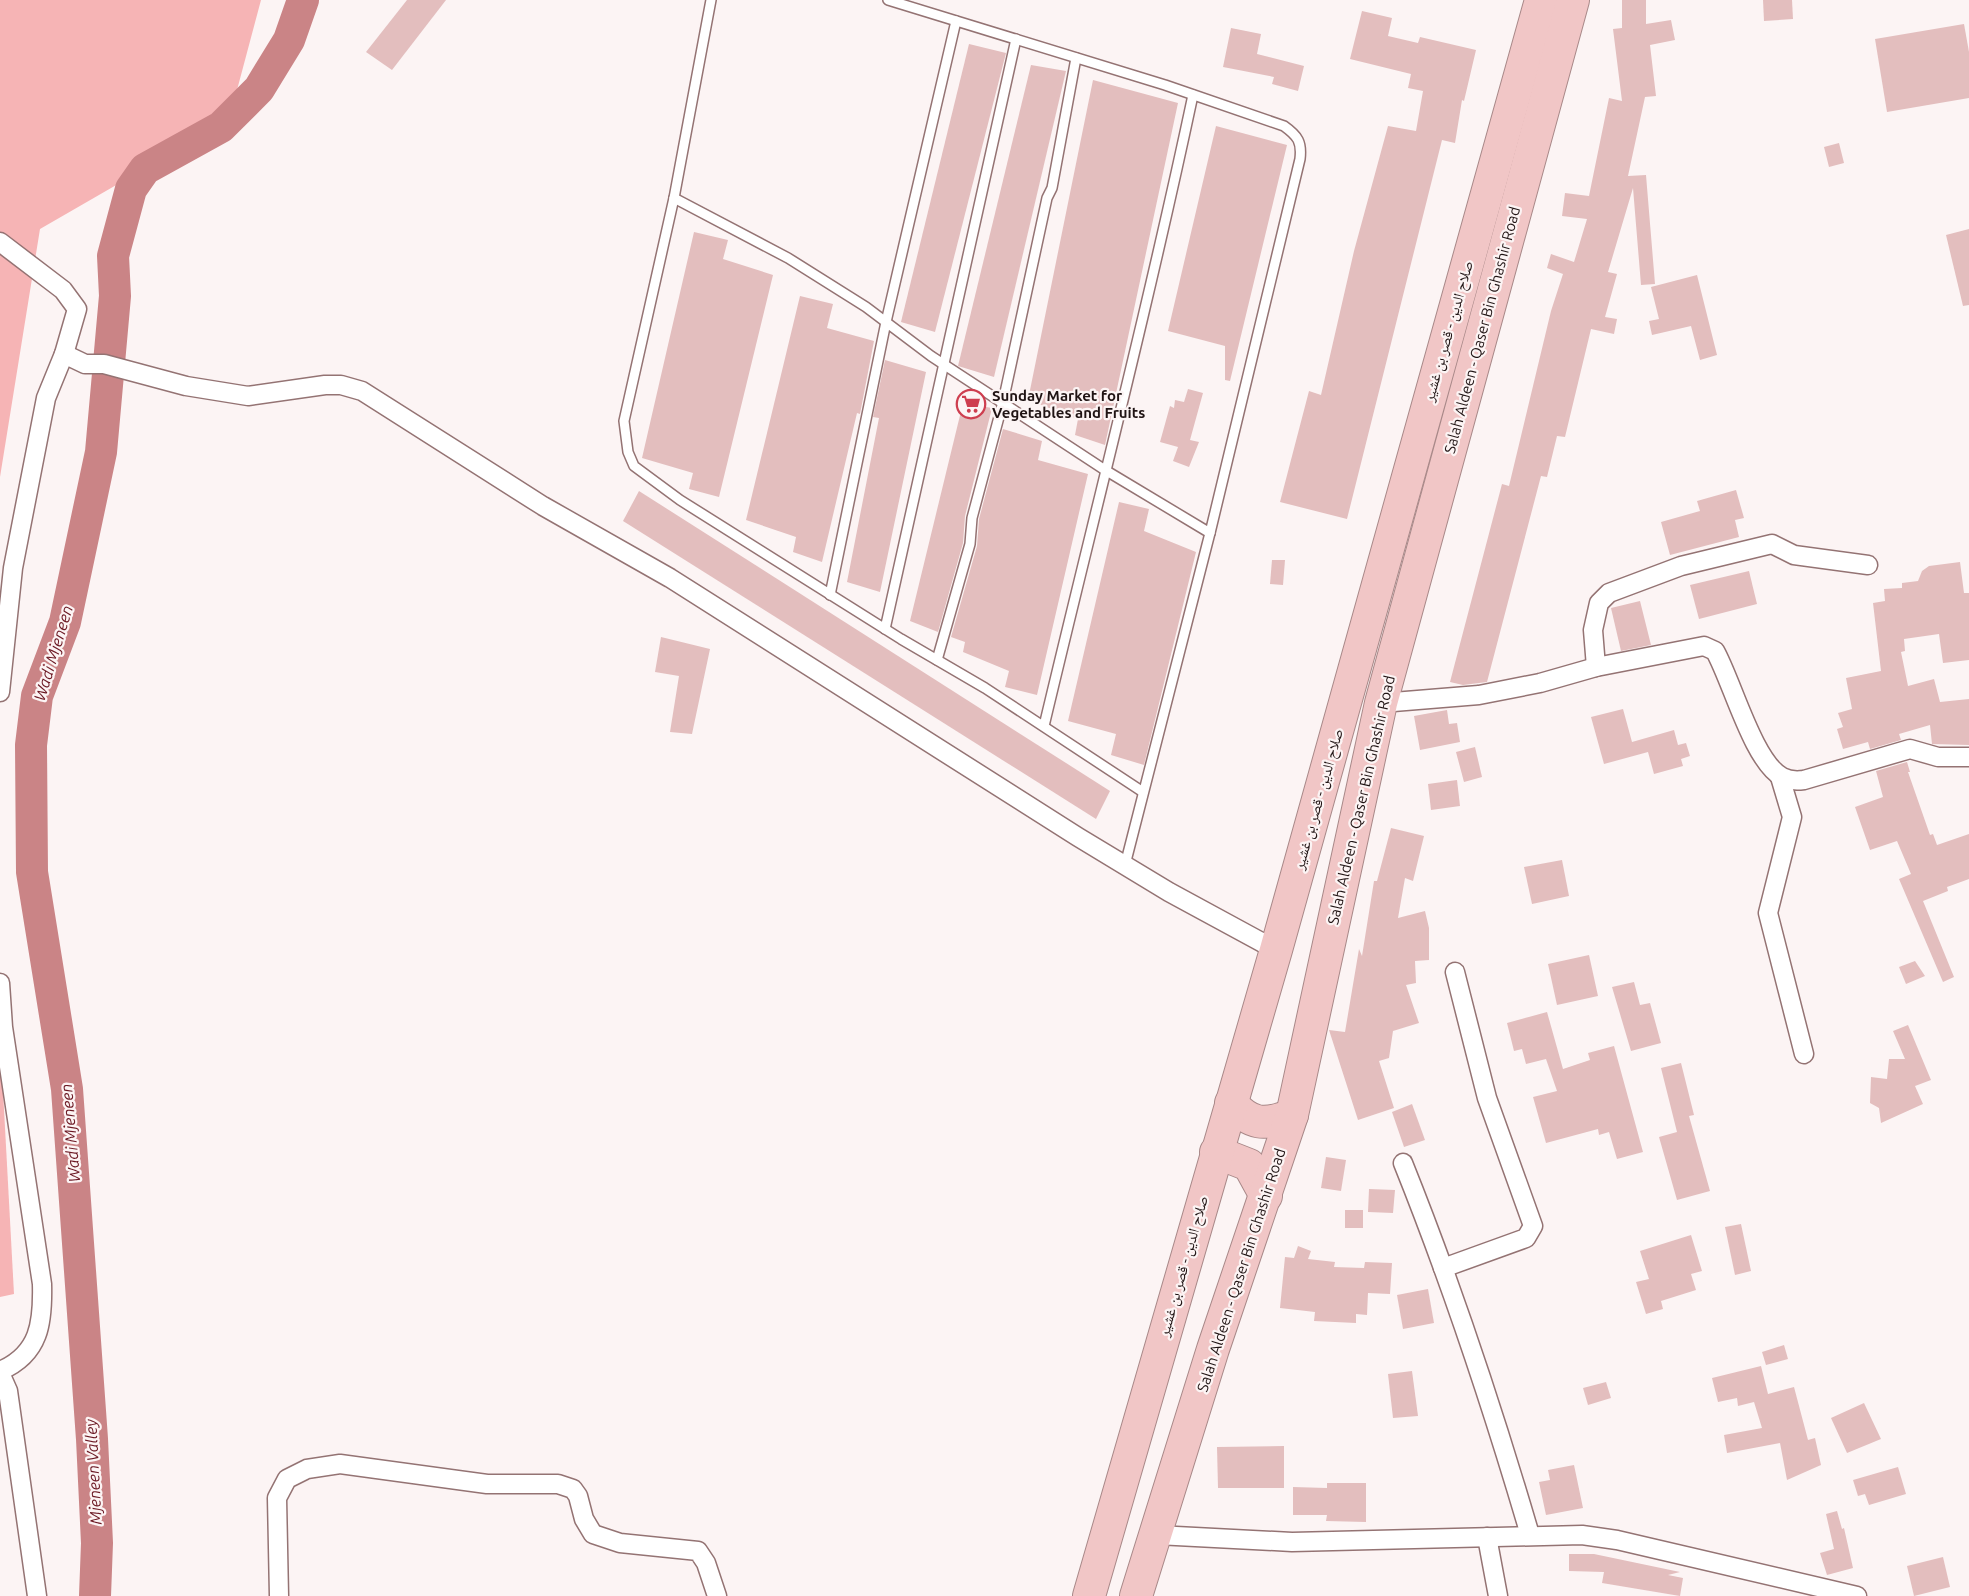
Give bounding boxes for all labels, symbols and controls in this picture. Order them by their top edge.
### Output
street label: Salah Aldeen - Qaser Bin Ghashir Road [1441,205,1523,455]
street label: صلاح الدين - قصر بن غشير [1419,259,1478,405]
place label: Sunday Market for Vegetables and Fruits [992,387,1145,421]
supermarket icon: Sunday Market for Vegetables and Fruits [955,388,987,420]
water label: Wadi Mjeneen [30,603,76,703]
street label: Salah Aldeen - Qaser Bin Ghashir Road [1324,674,1398,926]
street label: صلاح الدين - قصر بن غشير [1289,727,1348,873]
water label: Wadi Mjeneen [57,1083,83,1183]
street label: Salah Aldeen - Qaser Bin Ghashir Road [1193,1146,1289,1394]
street label: صلاح الدين - قصر بن غشير [1154,1194,1213,1340]
water label: Mjeneen Valley [81,1418,105,1525]

